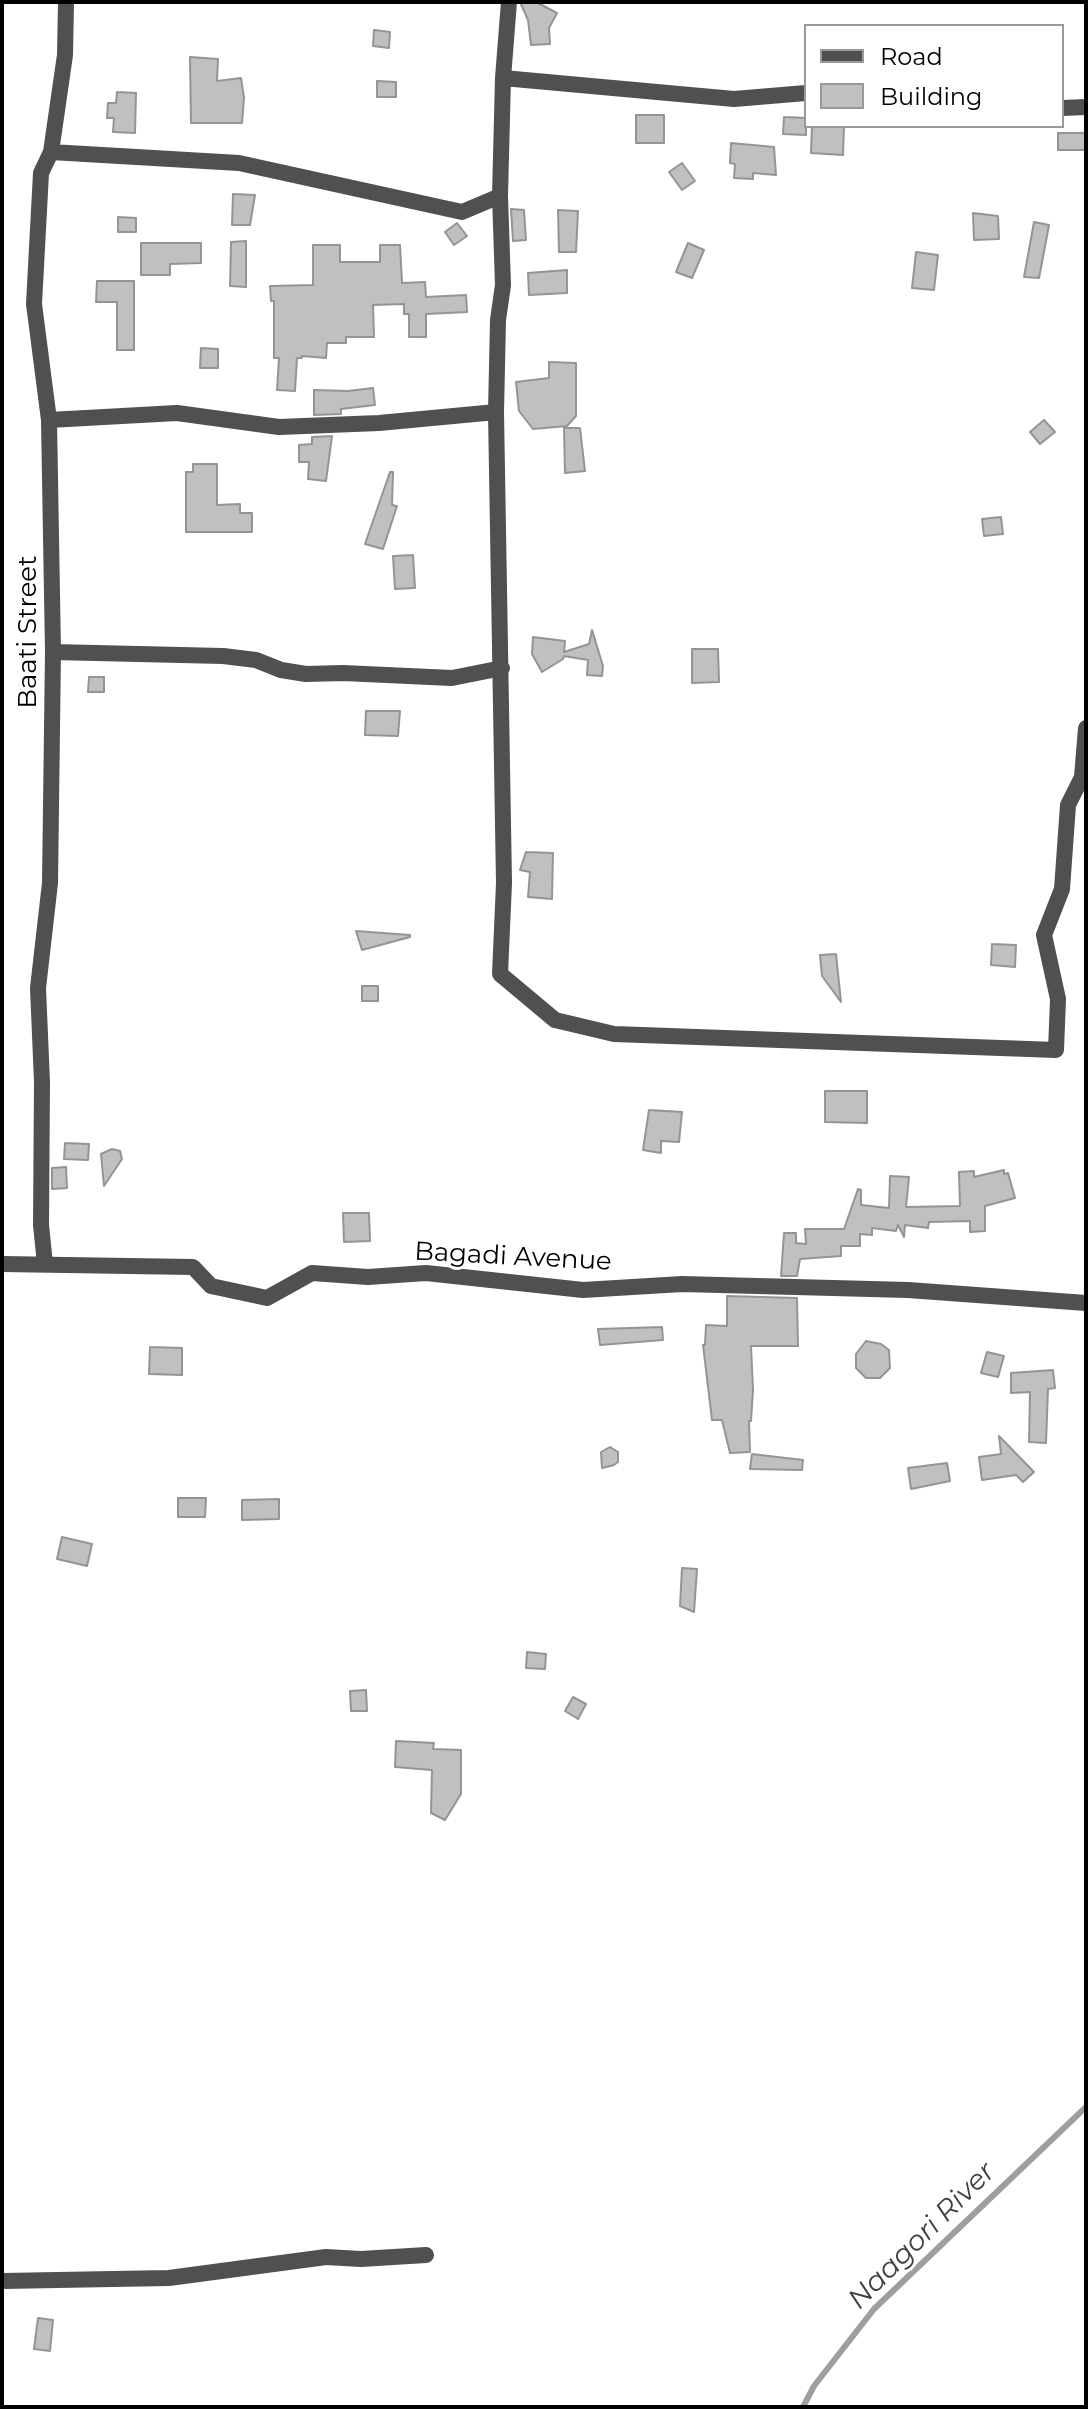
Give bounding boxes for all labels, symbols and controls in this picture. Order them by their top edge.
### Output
legend [804,24,1064,128]
text: Road [880,42,943,71]
text: Building [880,82,983,111]
street label: Baati Street [12,555,44,709]
street label: Bagadi Avenue [413,1236,613,1278]
water label: Naagori River [842,2156,1002,2316]

